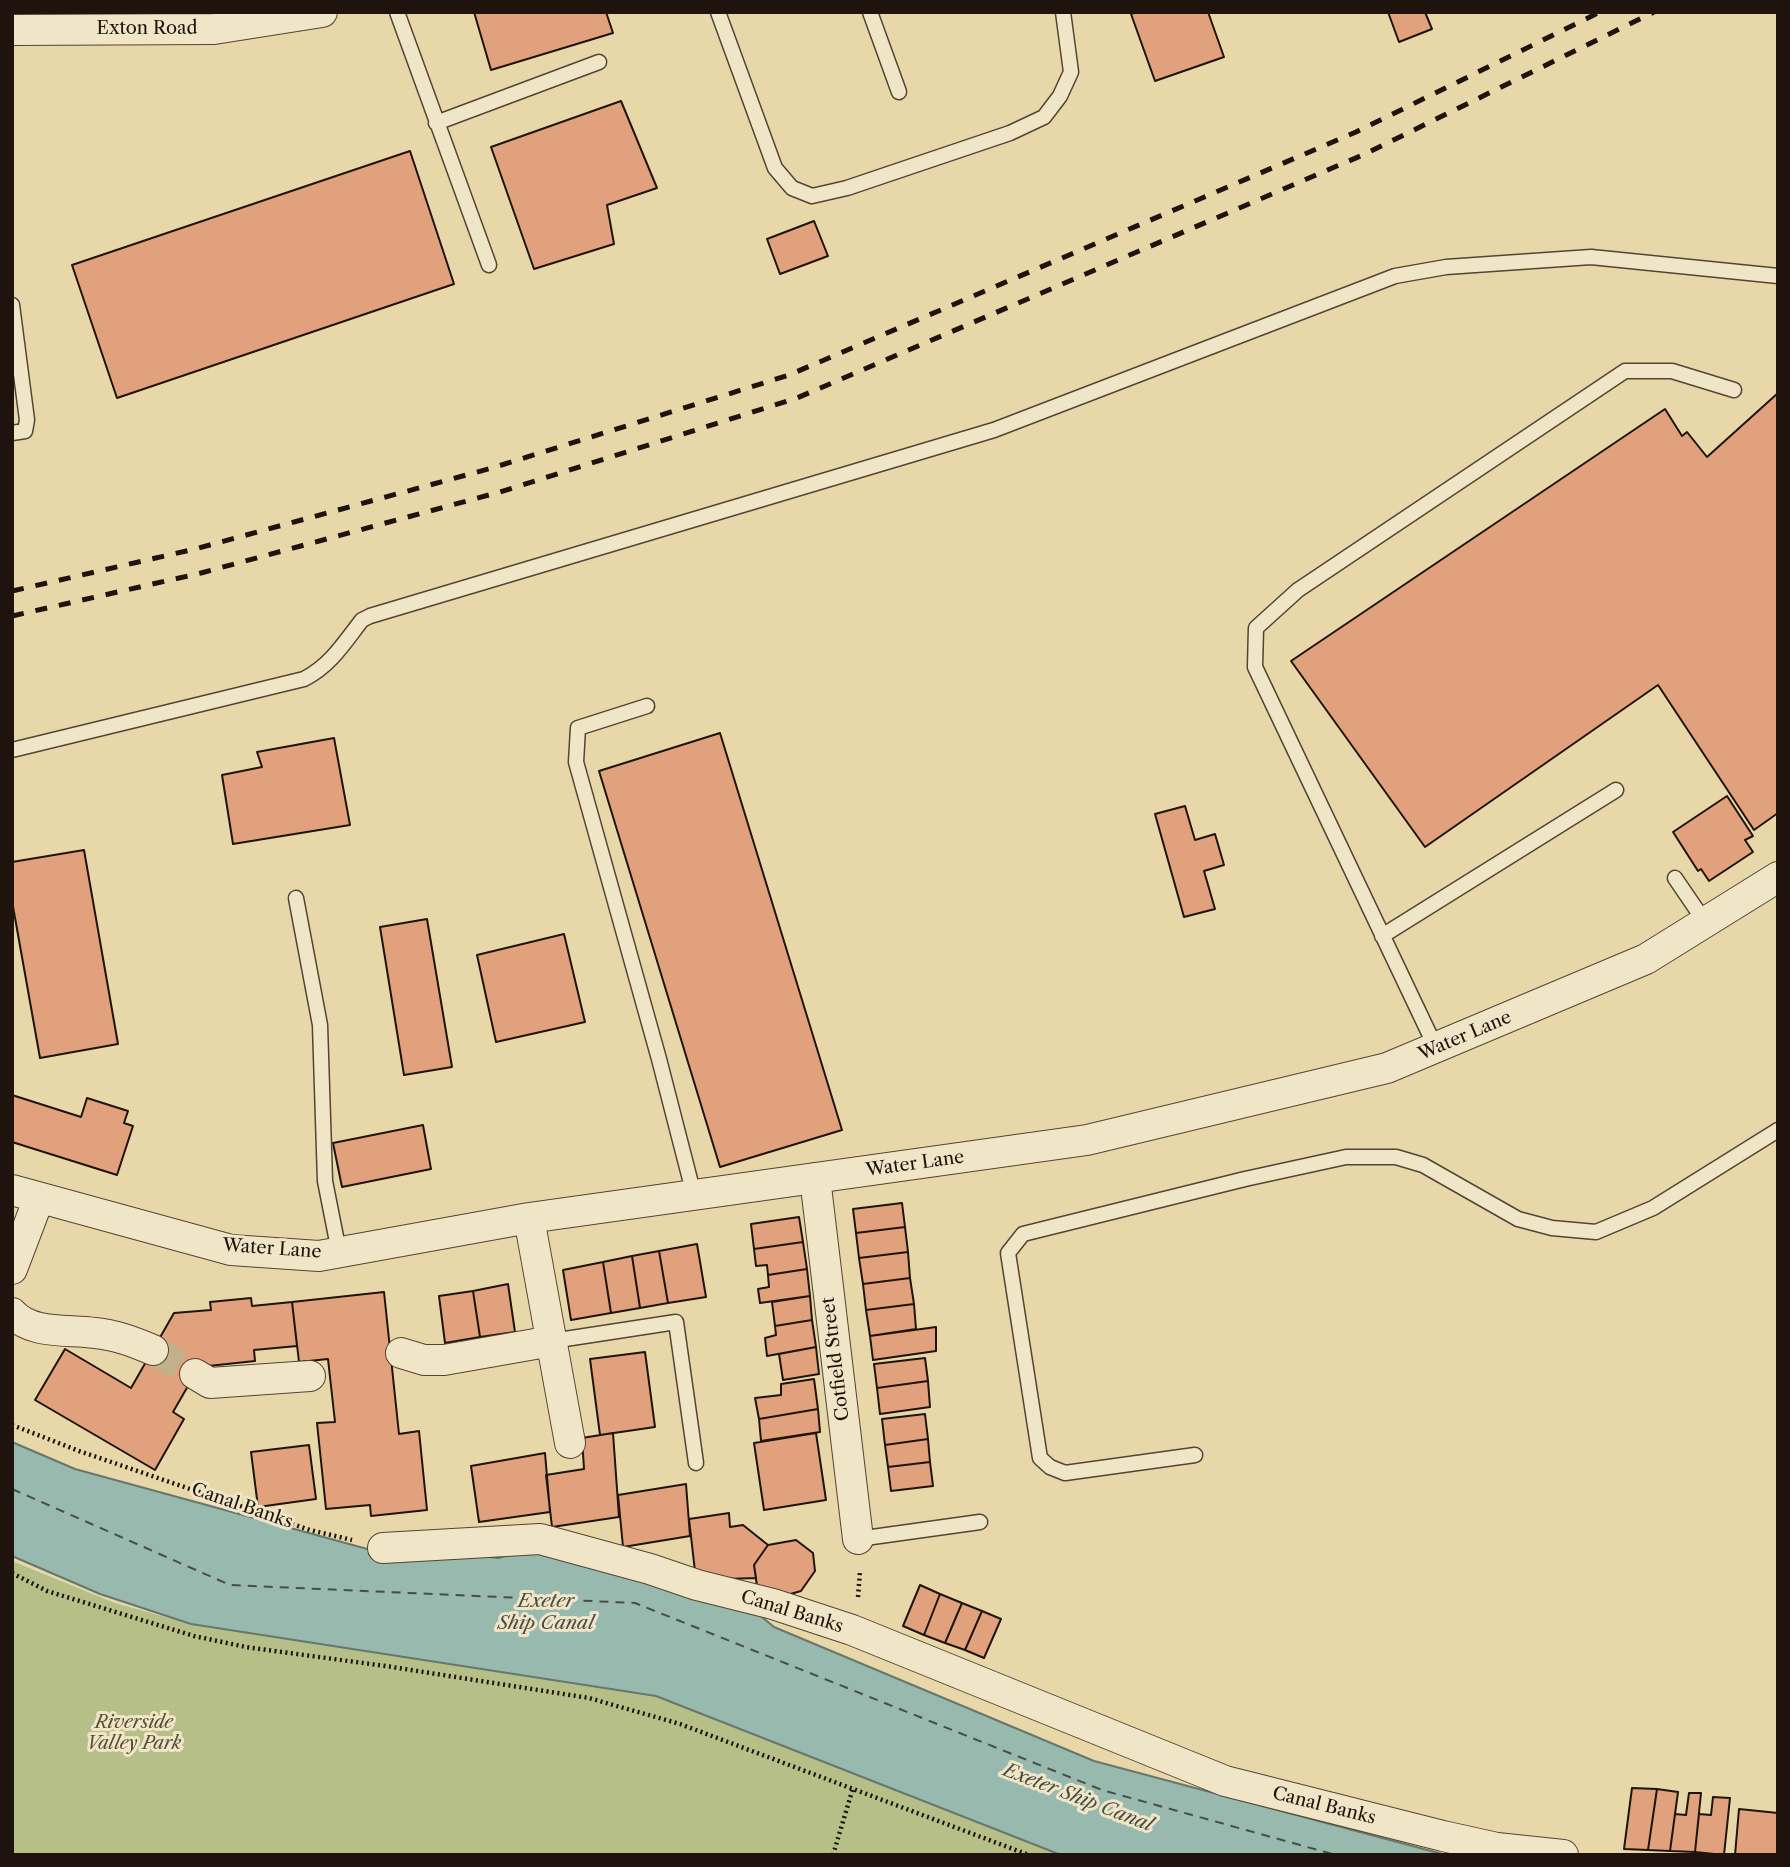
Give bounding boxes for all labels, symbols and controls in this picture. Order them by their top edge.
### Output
street label: Exton Road [97,18,197,40]
street label: Water Lane [1415,1007,1515,1065]
street label: Water Lane [864,1146,966,1182]
street label: Water Lane [222,1235,322,1263]
street label: Cotfield Street [818,1296,854,1422]
street label: Canal Banks [188,1479,296,1533]
street label: Canal Banks [738,1586,846,1638]
water label: Exeter Ship Canal [498,1591,594,1635]
park label: Riverside Valley Park [87,1712,181,1754]
water label: Exeter Ship Canal [1000,1759,1156,1837]
street label: Canal Banks [1270,1783,1378,1829]

